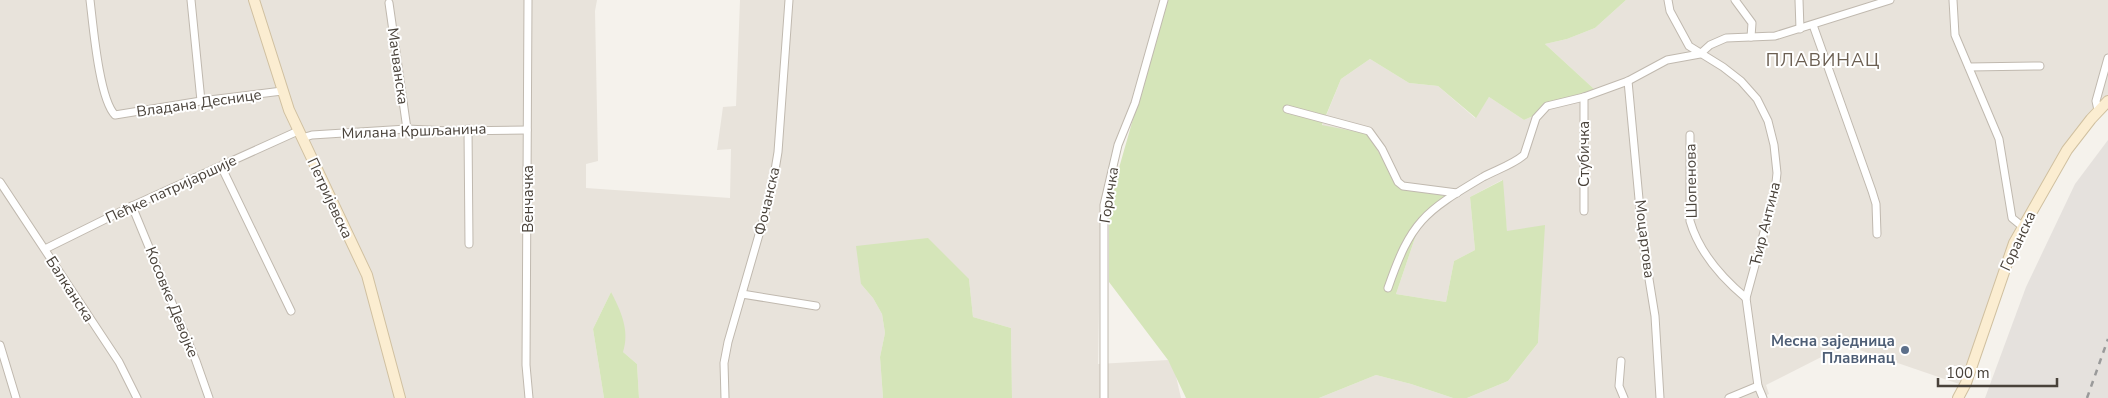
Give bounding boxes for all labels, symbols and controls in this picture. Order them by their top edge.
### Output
street label: Мачванска [383,26,413,106]
district label: ПЛАВИНАЦ [1766,48,1880,72]
street label: Владана Деснице [135,84,263,122]
street label: Милана Кршљанина [341,118,487,144]
street label: Стубичка [1574,121,1594,187]
street label: Шопенова [1680,143,1702,219]
street label: Пећке патријаршије [102,150,240,228]
street label: Петријевска [303,154,357,242]
street label: Венчачка [518,165,538,233]
street label: Фочанска [749,165,785,237]
street label: Горичка [1095,165,1123,225]
street label: Ћир Антина [1745,180,1785,268]
street label: Моцартова [1630,199,1660,279]
street label: Горанска [1995,208,2041,274]
street label: Косовке Девојке [141,244,203,360]
street label: Балканска [41,252,99,326]
place label: Месна заједница Плавинац [1771,331,1896,368]
marker: Месна заједница Плавинац [1899,344,1911,356]
scale bar [1938,356,2057,388]
text: 100 m [1946,363,1990,383]

